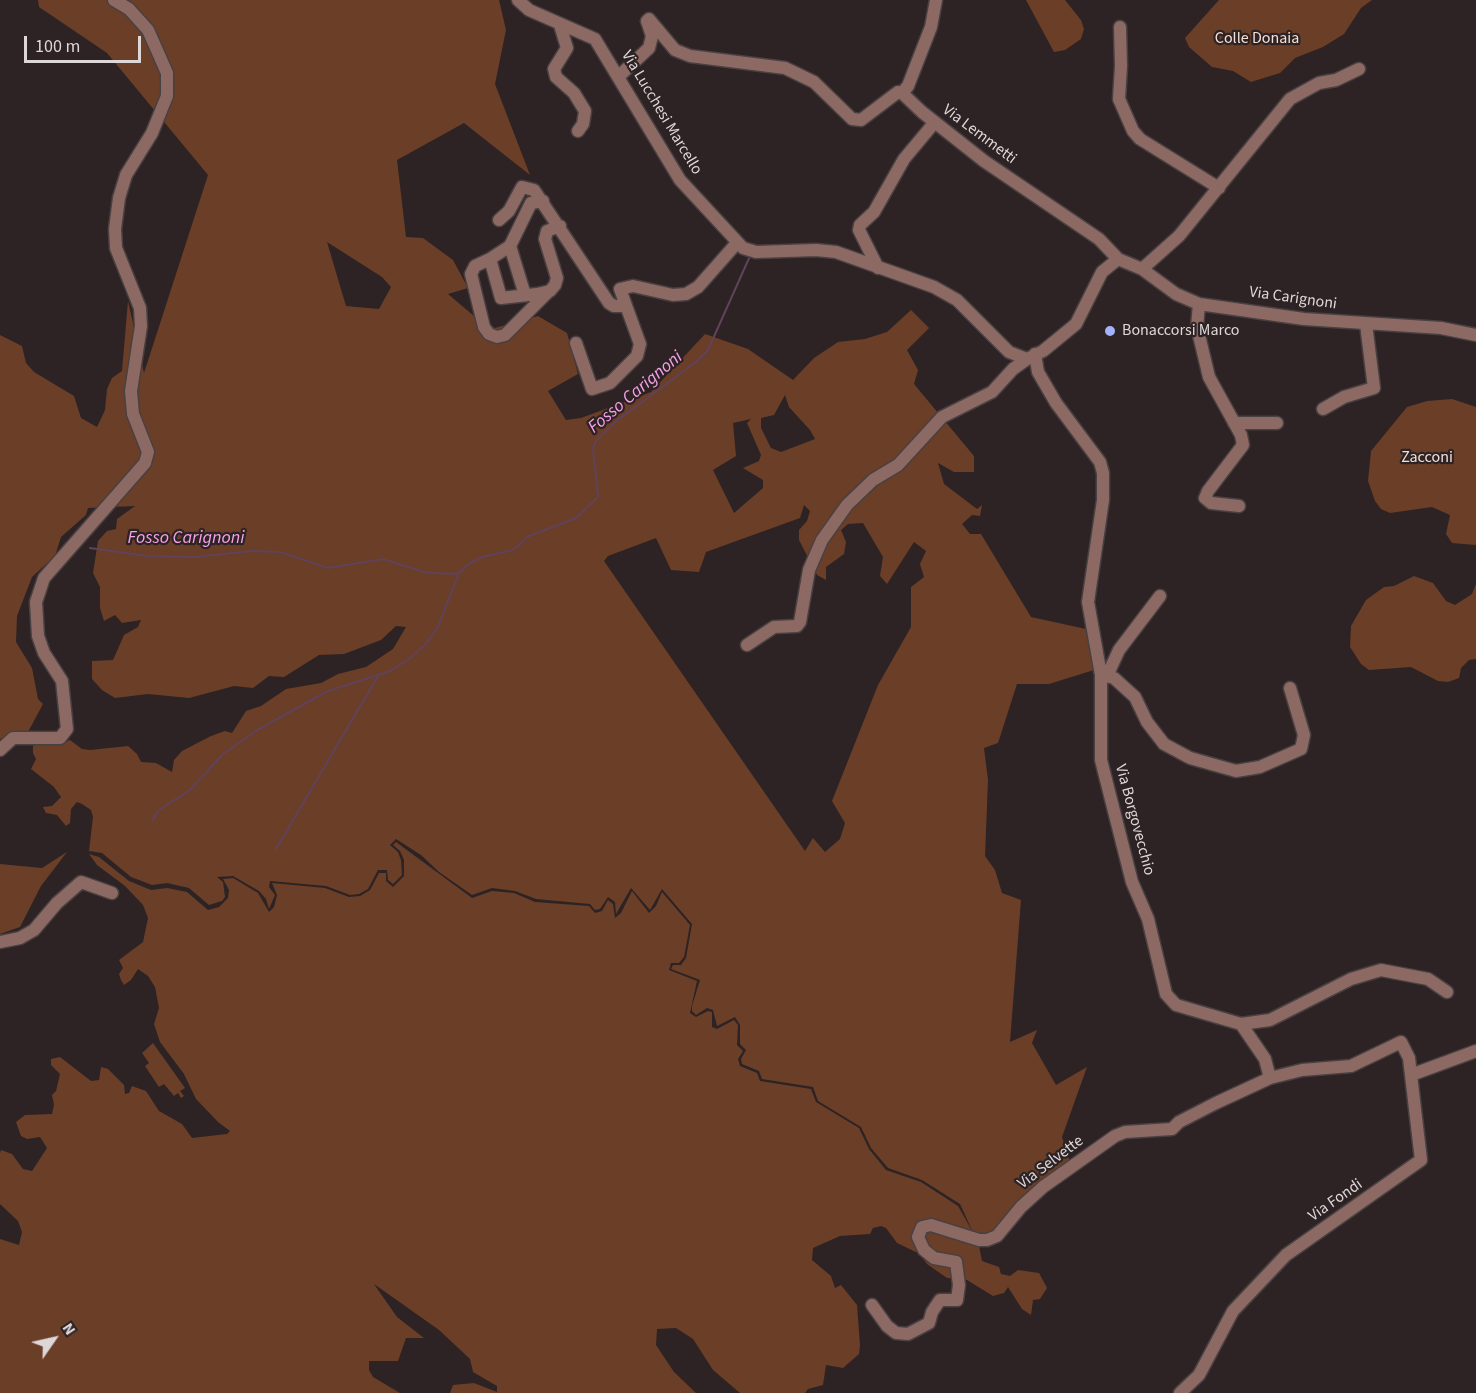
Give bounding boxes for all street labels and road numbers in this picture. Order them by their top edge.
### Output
street label: Via Lucchesi Marcello [616,47,706,179]
street label: Via Lemmetti [938,101,1020,169]
street label: Via Carignoni [1248,283,1338,315]
street label: Via Borgovecchio [1110,762,1158,878]
street label: Via Selvette [1014,1132,1088,1194]
street label: Via Fondi [1305,1176,1367,1226]

